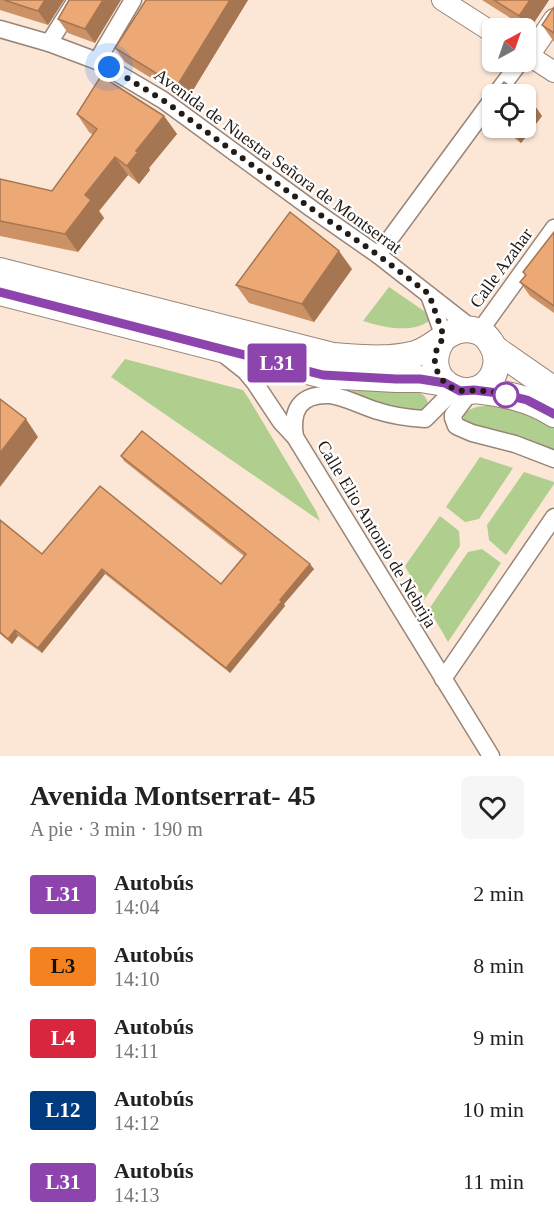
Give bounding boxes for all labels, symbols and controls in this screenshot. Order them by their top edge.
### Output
north arrow [482,18,536,72]
map controls [482,18,536,138]
your location [94,52,124,82]
street label: Avenida de Nuestra Señora de Montserrat [150,64,406,258]
button: locate [482,84,536,138]
street label: Calle Azahar [465,224,537,312]
line badge: L31 [242,344,312,382]
text: L31 [259,351,295,375]
unlabelled marker [493,382,519,408]
street label: Calle Elio Antonio de Nebrija [313,437,441,631]
button: heart [461,776,524,839]
text: Avenida Montserrat- 45 [30,780,316,811]
text: A pie · 3 min · 190 m [30,818,203,840]
text: Autobús [114,870,193,895]
text: 2 min [473,881,524,906]
text: L31 [45,882,81,906]
text: 14:04 [114,896,160,918]
text: Autobús [114,942,193,967]
text: 8 min [473,953,524,978]
text: L3 [51,954,75,978]
text: 14:10 [114,968,160,990]
text: Autobús [114,1014,193,1039]
text: 9 min [473,1025,524,1050]
text: L4 [51,1026,75,1050]
text: 14:11 [114,1040,159,1062]
text: Autobús [114,1086,193,1111]
text: 10 min [462,1097,524,1122]
text: L12 [45,1098,81,1122]
text: 14:12 [114,1112,160,1134]
text: Autobús [114,1158,193,1183]
text: 11 min [463,1169,524,1194]
text: L31 [45,1170,81,1194]
text: 14:13 [114,1184,160,1206]

